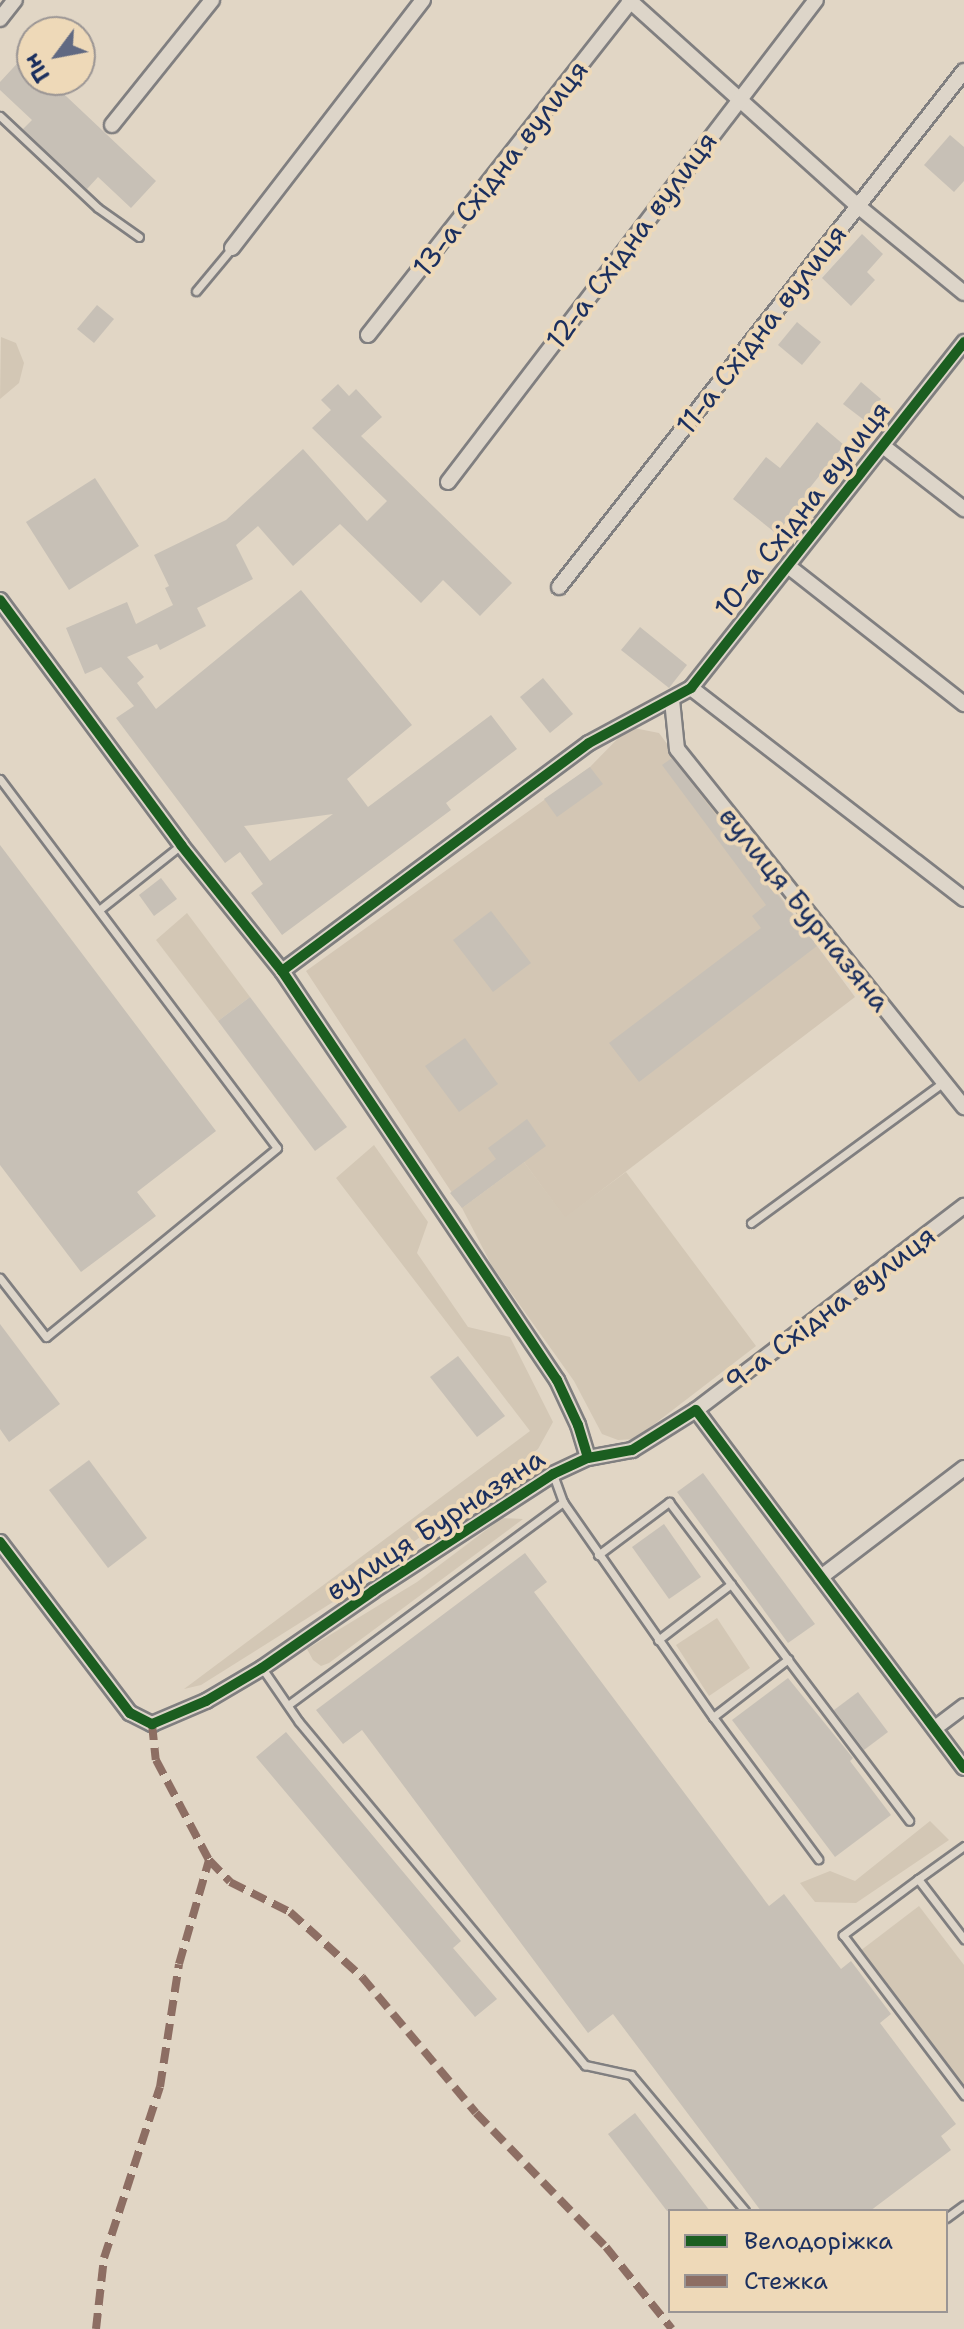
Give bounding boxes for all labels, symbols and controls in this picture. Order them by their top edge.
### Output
north arrow [16,16,96,96]
text: Пн [17,48,57,88]
street label: 13-а Східна вулиця [405,53,595,283]
street label: 12-а Східна вулиця [538,125,724,355]
street label: 11-а Східна вулиця [669,217,853,441]
street label: 10-а Східна вулиця [707,394,897,624]
street label: вулиця Бурназяна [712,800,898,1018]
street label: 9-а Східна вулиця [718,1218,942,1398]
street label: вулиця Бурназяна [319,1441,551,1607]
legend [668,2209,948,2313]
text: Велодоріжка [744,2225,893,2257]
text: Стежка [744,2265,828,2297]

